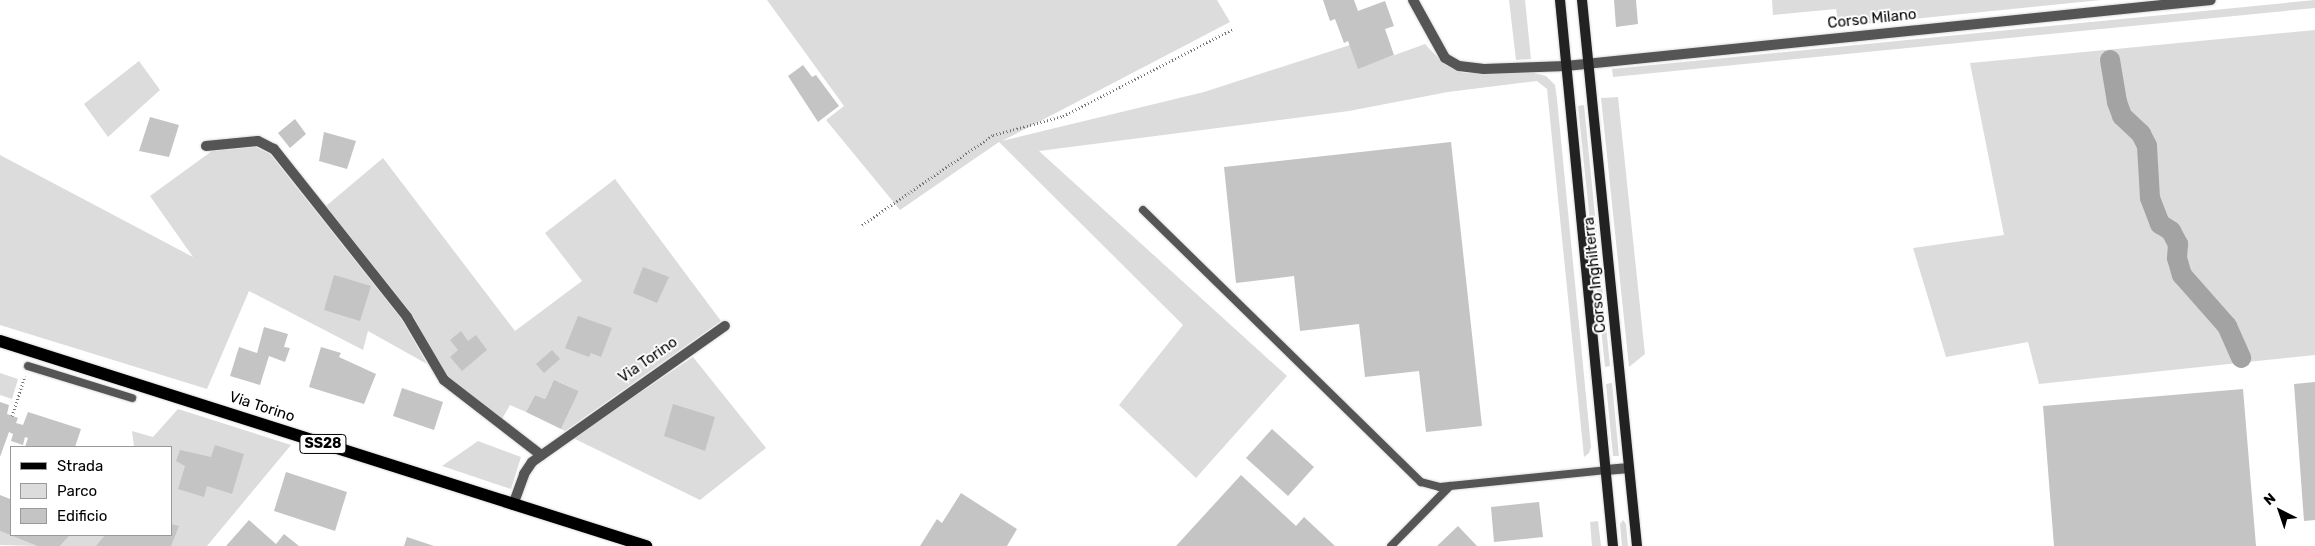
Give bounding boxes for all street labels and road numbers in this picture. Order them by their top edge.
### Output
street label: Corso Milano [1827,5,1917,33]
street label: Corso Inghilterra [1580,216,1610,334]
street label: Via Torino [615,333,681,387]
street label: Via Torino [227,388,297,426]
road number: SS28 [299,432,347,456]

